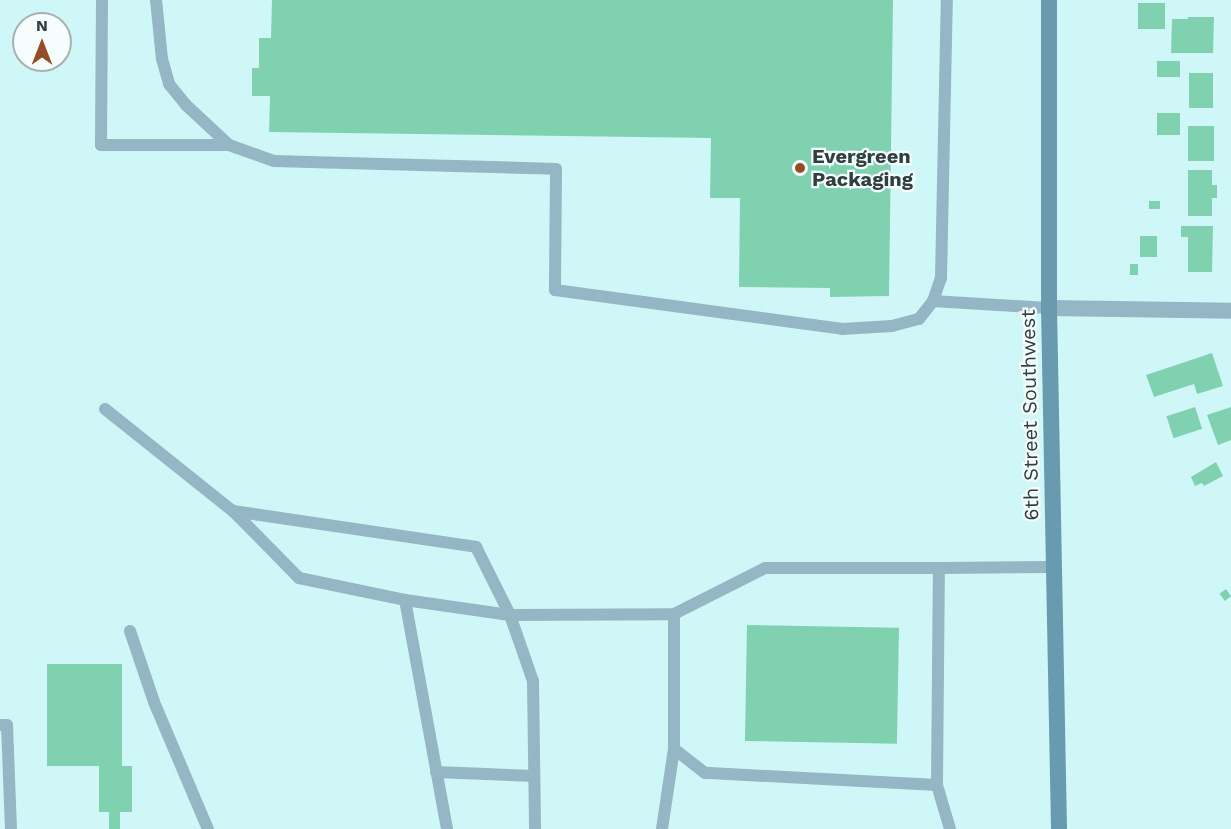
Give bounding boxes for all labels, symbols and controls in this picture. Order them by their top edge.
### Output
north arrow [12,12,72,72]
text: N [36,16,48,35]
place label: Evergreen Packaging [812,144,913,191]
marker: Evergreen Packaging [793,161,807,175]
street label: 6th Street Southwest [1016,309,1044,521]

